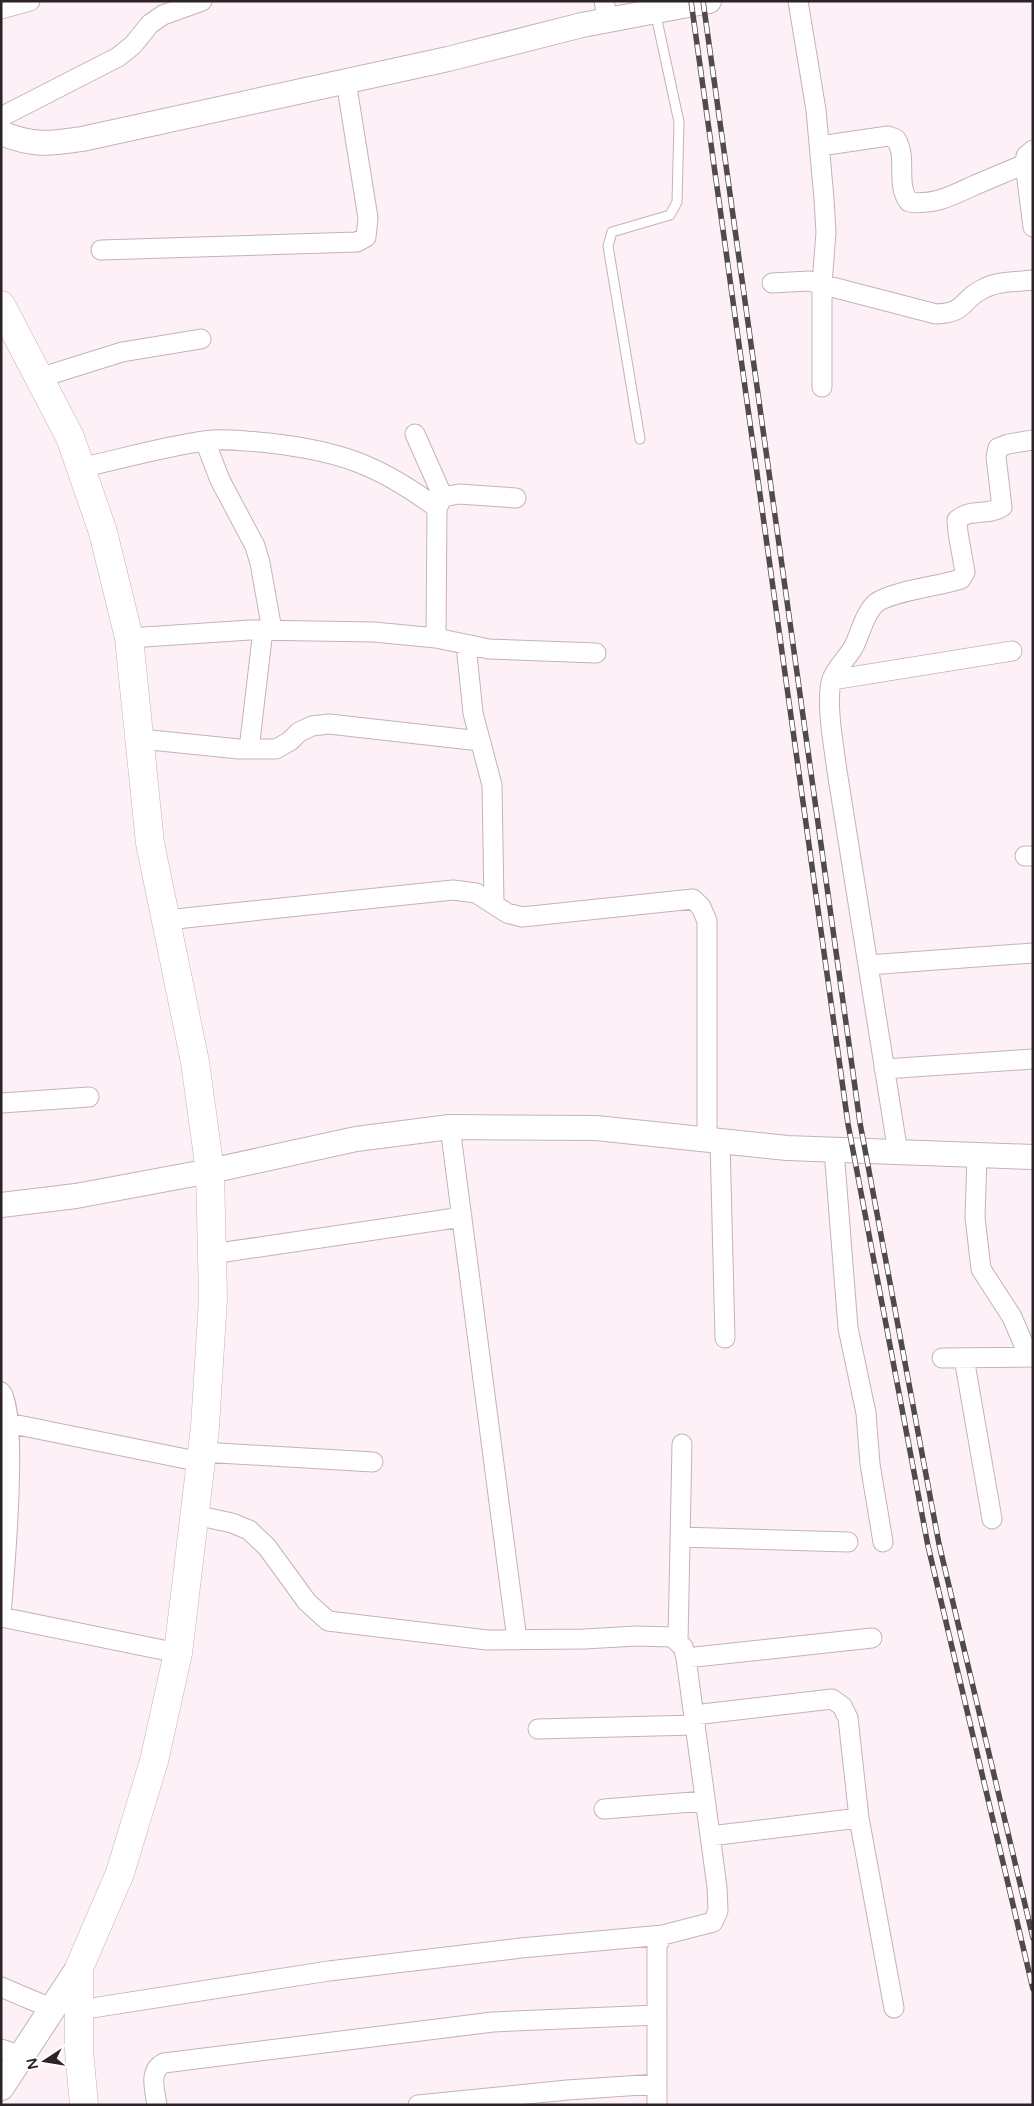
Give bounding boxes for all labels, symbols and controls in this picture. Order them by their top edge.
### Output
north arrow [20,2036,70,2086]
text: N [23,2056,42,2071]

